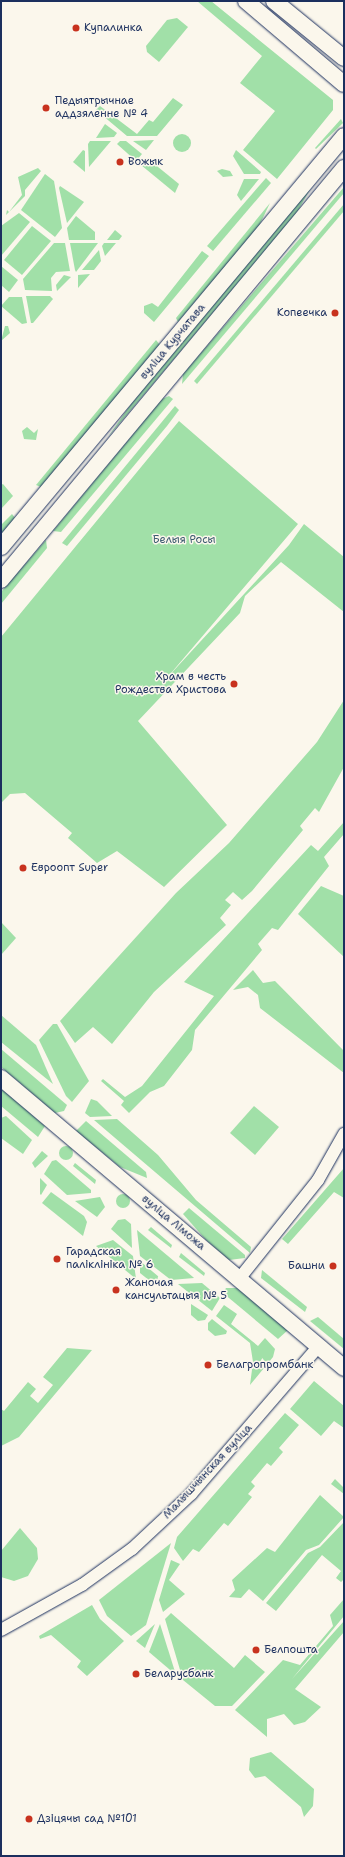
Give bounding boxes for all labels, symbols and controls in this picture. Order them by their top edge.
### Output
place label: Купалинка [84,21,142,35]
marker: Купалинка [71,23,81,33]
place label: Педыятрычнае аддзяленне № 4 [55,95,148,121]
marker: Педыятрычнае аддзяленне № 4 [40,102,52,114]
place label: Вожык [128,155,163,169]
marker: Вожык [115,157,125,167]
street label: вуліца Курчатава [138,302,208,382]
place label: Копеечка [277,306,327,320]
marker: Копеечка [330,308,340,318]
park label: Белыя Росы [152,533,216,547]
place label: Храм в честь Рождества Христова [115,671,226,697]
marker: Храм в честь Рождества Христова [229,679,239,689]
place label: Евроопт Super [31,861,108,875]
marker: Евроопт Super [18,863,28,873]
street label: вуліца Ліможа [139,1193,207,1253]
place label: Гарадская паліклініка № 6 [66,1246,154,1272]
marker: Гарадская паліклініка № 6 [51,1253,63,1265]
place label: Башни [288,1259,325,1273]
marker: Башни [328,1261,338,1271]
place label: Жаночая кансультацыя № 5 [125,1277,227,1303]
marker: Жаночая кансультацыя № 5 [110,1284,122,1296]
place label: Белагропромбанк [216,1358,313,1372]
marker: Белагропромбанк [203,1360,213,1370]
street label: Малышчынская вуліца [161,1422,255,1522]
place label: Белпошта [264,1643,318,1657]
marker: Белпошта [251,1645,261,1655]
place label: Беларусбанк [144,1667,214,1681]
marker: Беларусбанк [131,1669,141,1679]
place label: Дзіцячы сад №101 [37,1812,137,1826]
marker: Дзіцячы сад №101 [24,1814,34,1824]

